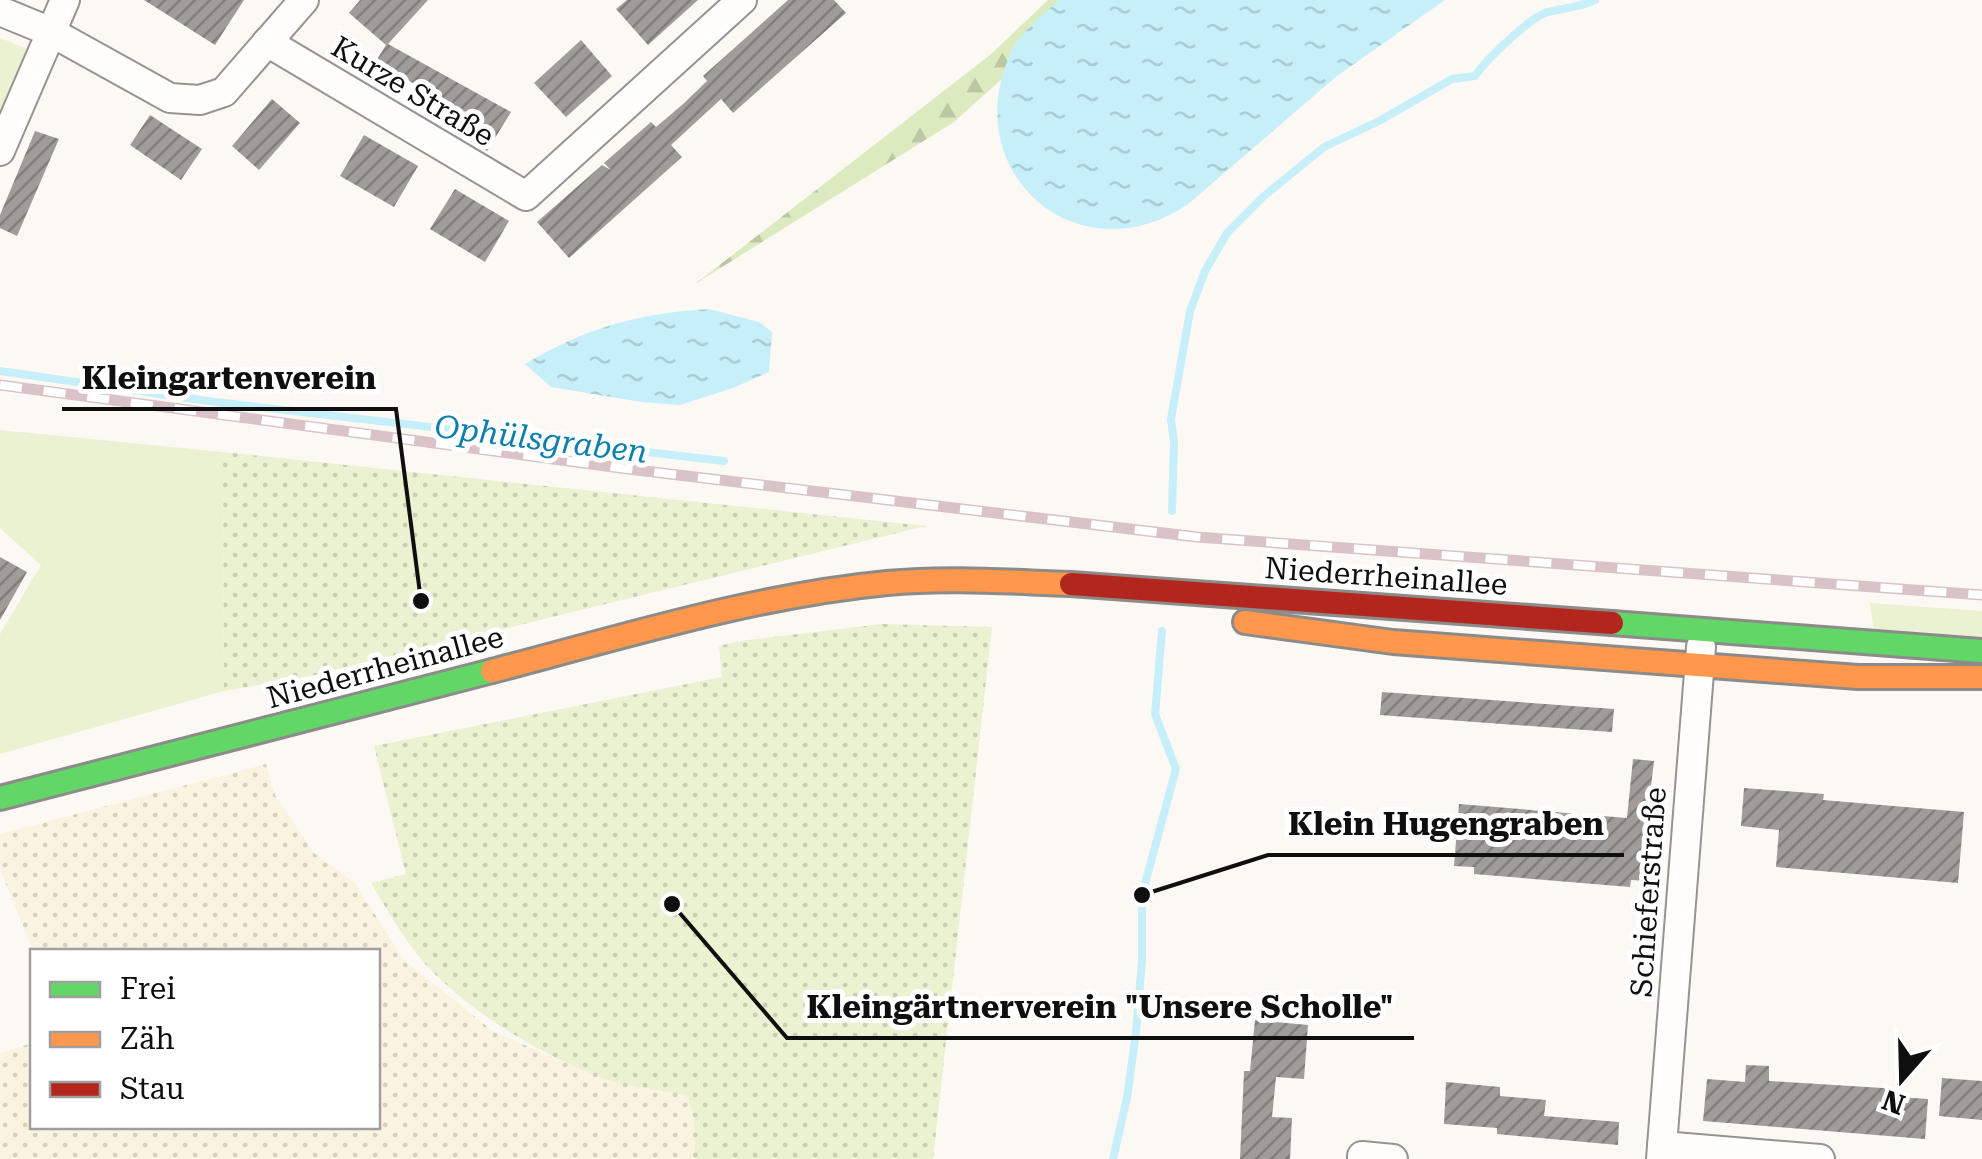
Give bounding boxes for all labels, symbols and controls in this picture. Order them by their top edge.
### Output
street label: Kurze Straße [325,29,501,153]
callout: Kleingartenverein [62,347,396,409]
text: Kleingartenverein [82,359,376,397]
water label: Ophülsgraben [432,407,650,471]
street label: Niederrheinallee [1263,550,1509,602]
street label: Niederrheinallee [263,619,507,715]
street label: Schieferstraße [1623,786,1673,998]
callout: Klein Hugengraben [1268,793,1624,855]
text: Klein Hugengraben [1288,805,1604,843]
legend [30,949,380,1129]
text: Frei [120,971,176,1006]
callout: Kleingärtnerverein "Unsere Scholle" [787,976,1414,1038]
text: Kleingärtnerverein "Unsere Scholle" [807,988,1393,1026]
text: Zäh [120,1021,175,1056]
north arrow [1852,1029,1952,1129]
text: Stau [120,1071,185,1106]
text: N [1878,1083,1909,1121]

